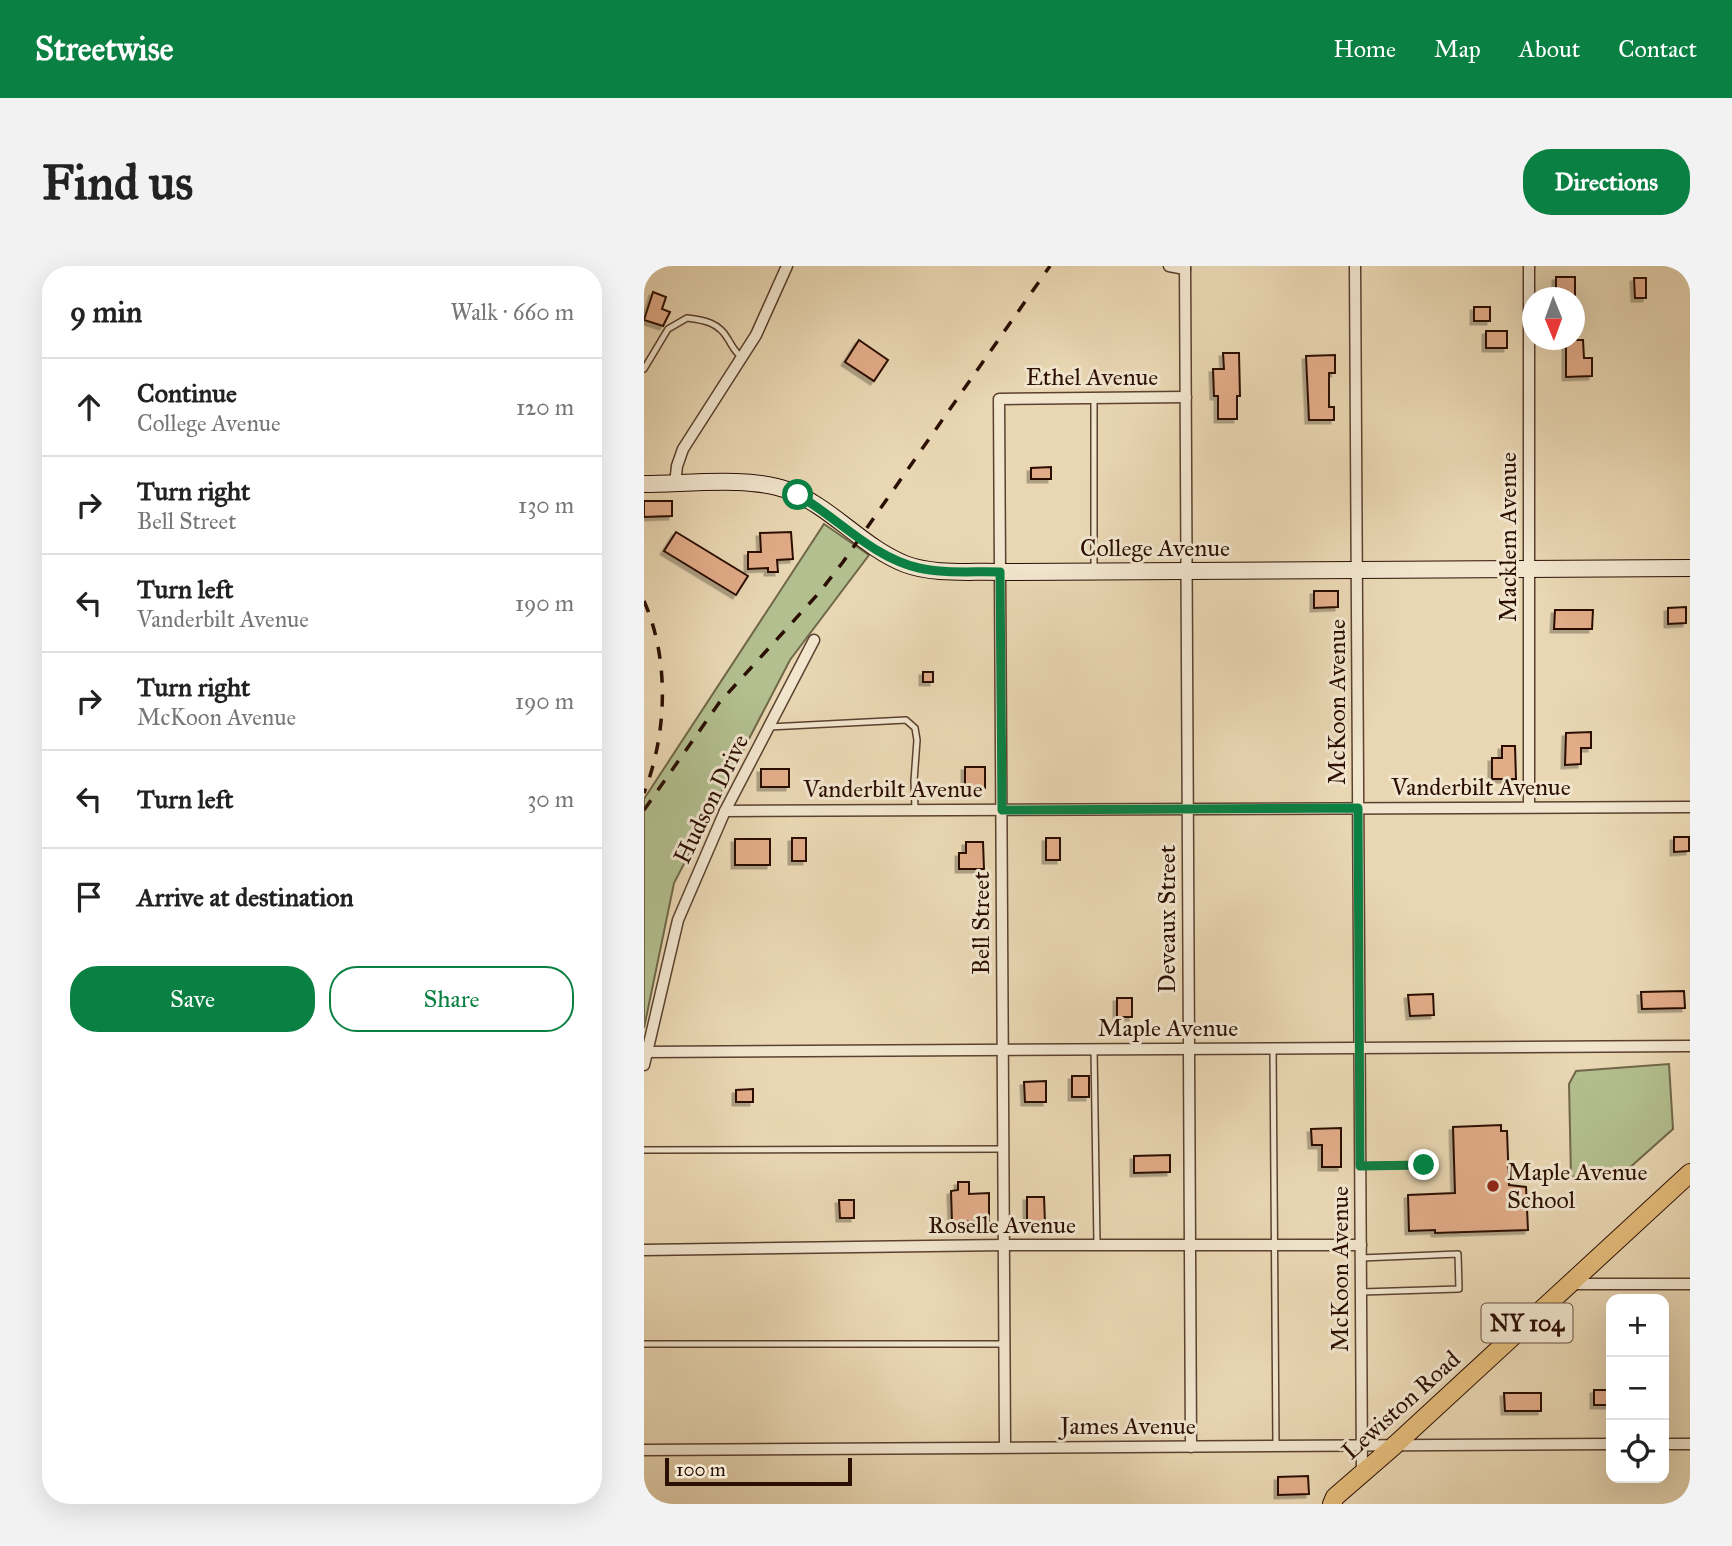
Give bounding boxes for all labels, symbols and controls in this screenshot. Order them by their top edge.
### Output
text: Streetwise [35,29,173,69]
text: Home [1333,34,1396,64]
text: Map [1434,34,1481,64]
text: About [1519,34,1580,64]
text: Contact [1618,34,1697,64]
button: Directions [1523,149,1690,215]
text: Find us [42,153,193,212]
north arrow [1522,287,1585,350]
text: 9 min [70,294,142,330]
text: Walk · 660 m [450,298,574,326]
street label: Ethel Avenue [1026,362,1158,392]
text: Continue [137,377,237,409]
icon: ahead [70,388,108,426]
text: 120 m [516,393,574,421]
text: College Avenue [137,409,281,437]
street label: Macklem Avenue [1493,452,1523,622]
text: Turn right [137,475,250,507]
route start [782,479,813,510]
icon: right [70,486,108,524]
text: 130 m [518,491,574,519]
text: Bell Street [137,507,236,535]
street label: College Avenue [1080,533,1230,563]
text: Turn left [137,573,233,605]
icon: left [70,584,108,622]
text: 190 m [515,589,574,617]
text: Vanderbilt Avenue [137,605,309,633]
street label: McKoon Avenue [1322,619,1352,785]
text: Turn right [137,671,250,703]
icon: right [70,682,108,720]
text: 190 m [515,687,574,715]
text: McKoon Avenue [137,703,296,731]
street label: Hudson Drive [667,729,755,868]
street label: Vanderbilt Avenue [1390,772,1571,802]
street label: Vanderbilt Avenue [802,774,983,804]
icon: left [70,780,108,818]
text: Turn left [137,783,233,815]
text: 30 m [527,785,574,813]
street label: Deveaux Street [1152,844,1182,993]
street label: Bell Street [966,871,996,975]
icon: arrive [70,878,108,916]
text: Arrive at destination [137,881,354,913]
button: Save [70,966,315,1032]
button: Share [329,966,574,1032]
street label: Maple Avenue [1098,1013,1238,1043]
route end [1408,1149,1439,1180]
place label: Maple Avenue School [1507,1157,1647,1215]
marker: Maple Avenue School [1485,1178,1501,1194]
street label: McKoon Avenue [1325,1186,1355,1352]
street label: Roselle Avenue [928,1210,1076,1240]
map controls [1606,1294,1669,1483]
button: + [1606,1294,1669,1357]
road number: NY 104 [1482,1304,1572,1342]
street label: Lewiston Road [1336,1344,1466,1466]
button: − [1606,1357,1669,1420]
street label: James Avenue [1057,1411,1196,1441]
button: locate [1606,1420,1669,1483]
scale bar [665,1455,852,1487]
text: 100 m [676,1458,726,1481]

